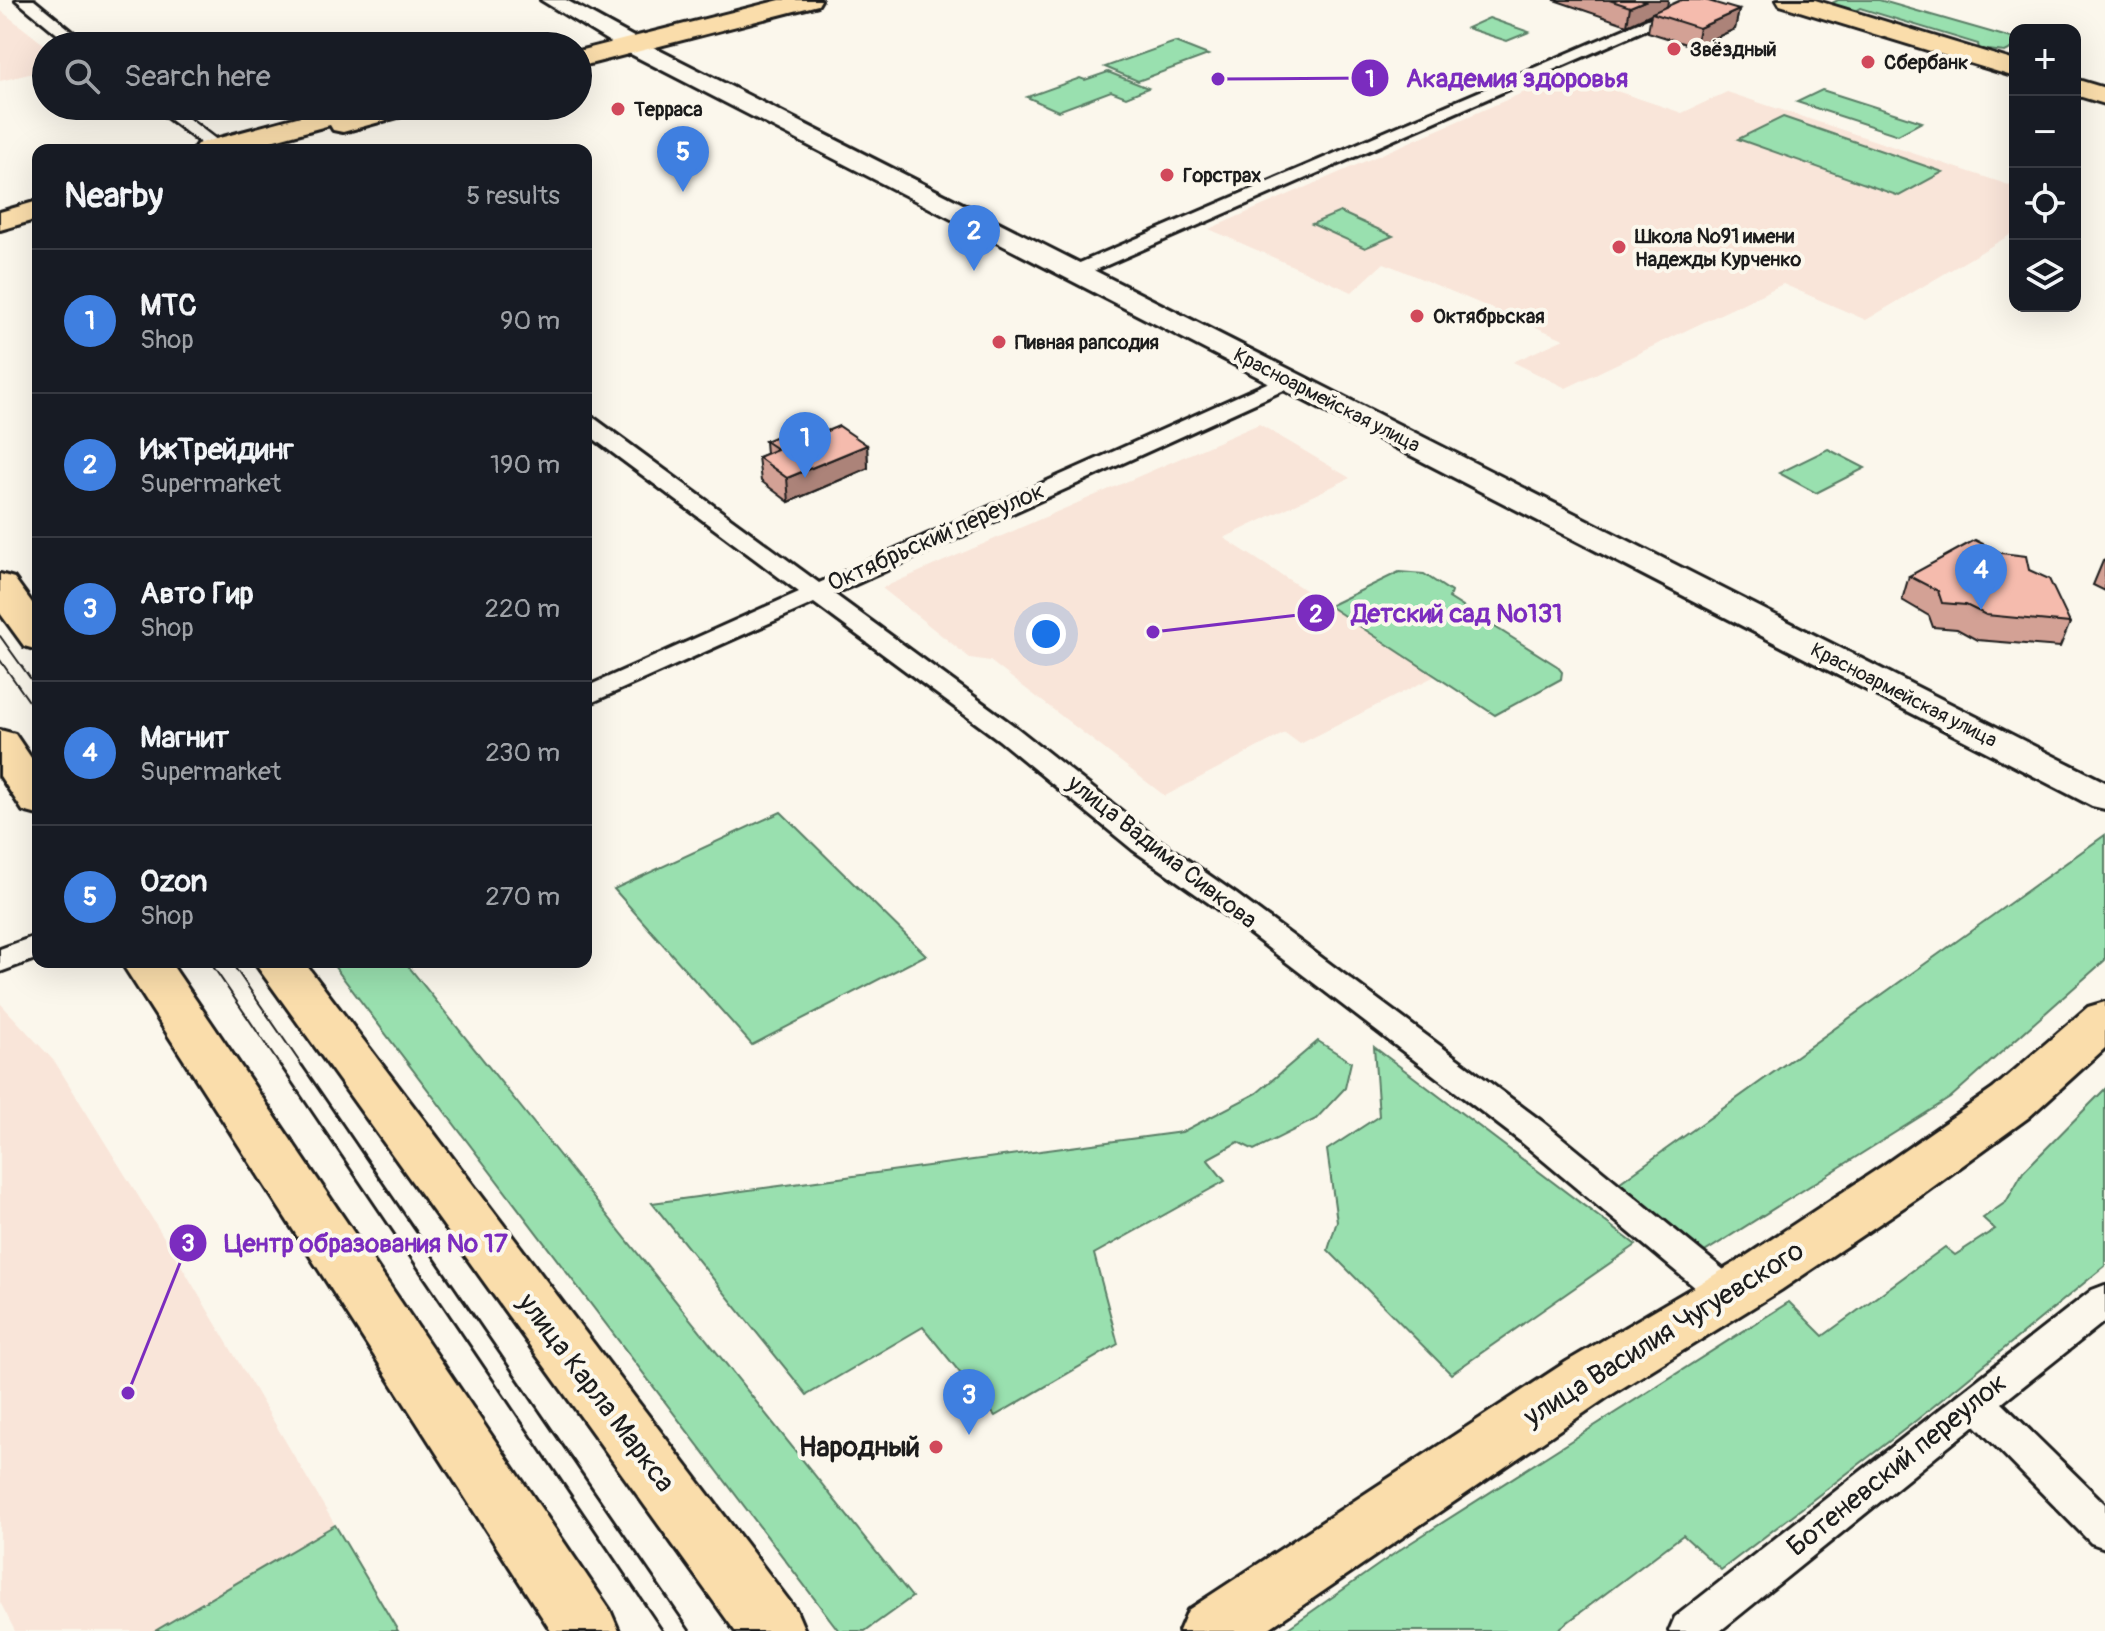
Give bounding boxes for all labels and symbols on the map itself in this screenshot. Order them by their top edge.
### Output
place label: Звёздный [1690,37,1777,62]
marker: Звёздный [1665,40,1683,58]
place label: Сбербанк [1884,50,1968,75]
callout: Академия здоровья [1350,53,1645,103]
marker: Сбербанк [1859,53,1877,71]
text: Академия здоровья [1406,63,1628,95]
text: 1 [1365,65,1375,94]
place label: Терраса [633,97,703,122]
marker: Терраса [609,100,627,118]
pin: 5 [657,126,709,192]
place label: Горстрах [1183,163,1261,188]
marker: Горстрах [1158,166,1176,184]
pin: 2 [948,205,1000,271]
place label: Школа №91 имени Надежды Курченко [1634,224,1802,272]
marker: Школа №91 имени Надежды Курченко [1610,238,1628,256]
place label: Октябрьская [1433,304,1545,329]
marker: Октябрьская [1408,307,1426,325]
place label: Пивная рапсодия [1015,330,1159,355]
marker: Пивная рапсодия [990,333,1008,351]
street label: Красноармейская улица [1230,342,1424,458]
pin: 1 [779,412,831,478]
street label: Октябрьский переулок [823,476,1049,598]
pin: 4 [1955,544,2007,610]
callout: Детский сад №131 [1296,588,1578,638]
text: Детский сад №131 [1350,598,1562,630]
text: 2 [1309,600,1323,629]
your location [1026,614,1066,654]
street label: Красноармейская улица [1807,637,2001,753]
street label: улица Вадима Сивкова [1061,768,1263,935]
callout: Центр образования № 17 [168,1218,523,1268]
text: Центр образования № 17 [224,1228,508,1260]
text: 3 [181,1229,195,1258]
street label: улица Василия Чугуевского [1517,1233,1811,1435]
street label: улица Карла Маркса [509,1286,682,1499]
street label: Ботеневский переулок [1780,1365,2014,1565]
pin: 3 [943,1369,995,1435]
place label: Народный [799,1430,920,1465]
marker: Народный [927,1438,945,1456]

